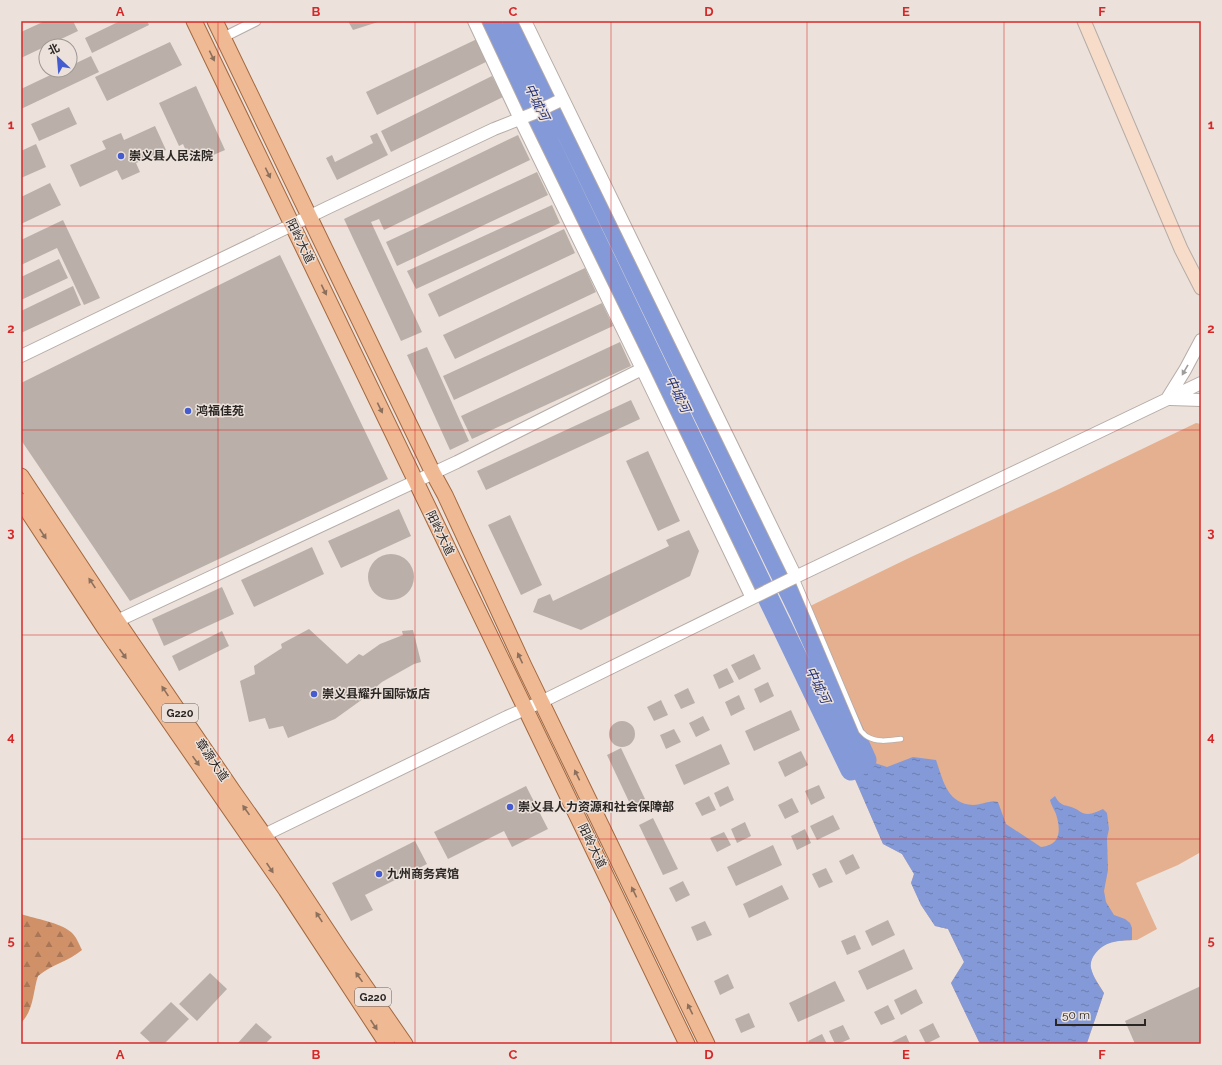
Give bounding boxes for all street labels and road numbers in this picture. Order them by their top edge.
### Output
street label: 阳岭大道 [283,216,317,266]
street label: 阳岭大道 [423,508,457,558]
road number: G220 [162,704,198,722]
street label: 章源大道 [193,736,231,784]
street label: 阳岭大道 [575,821,609,871]
road number: G220 [355,988,391,1006]

